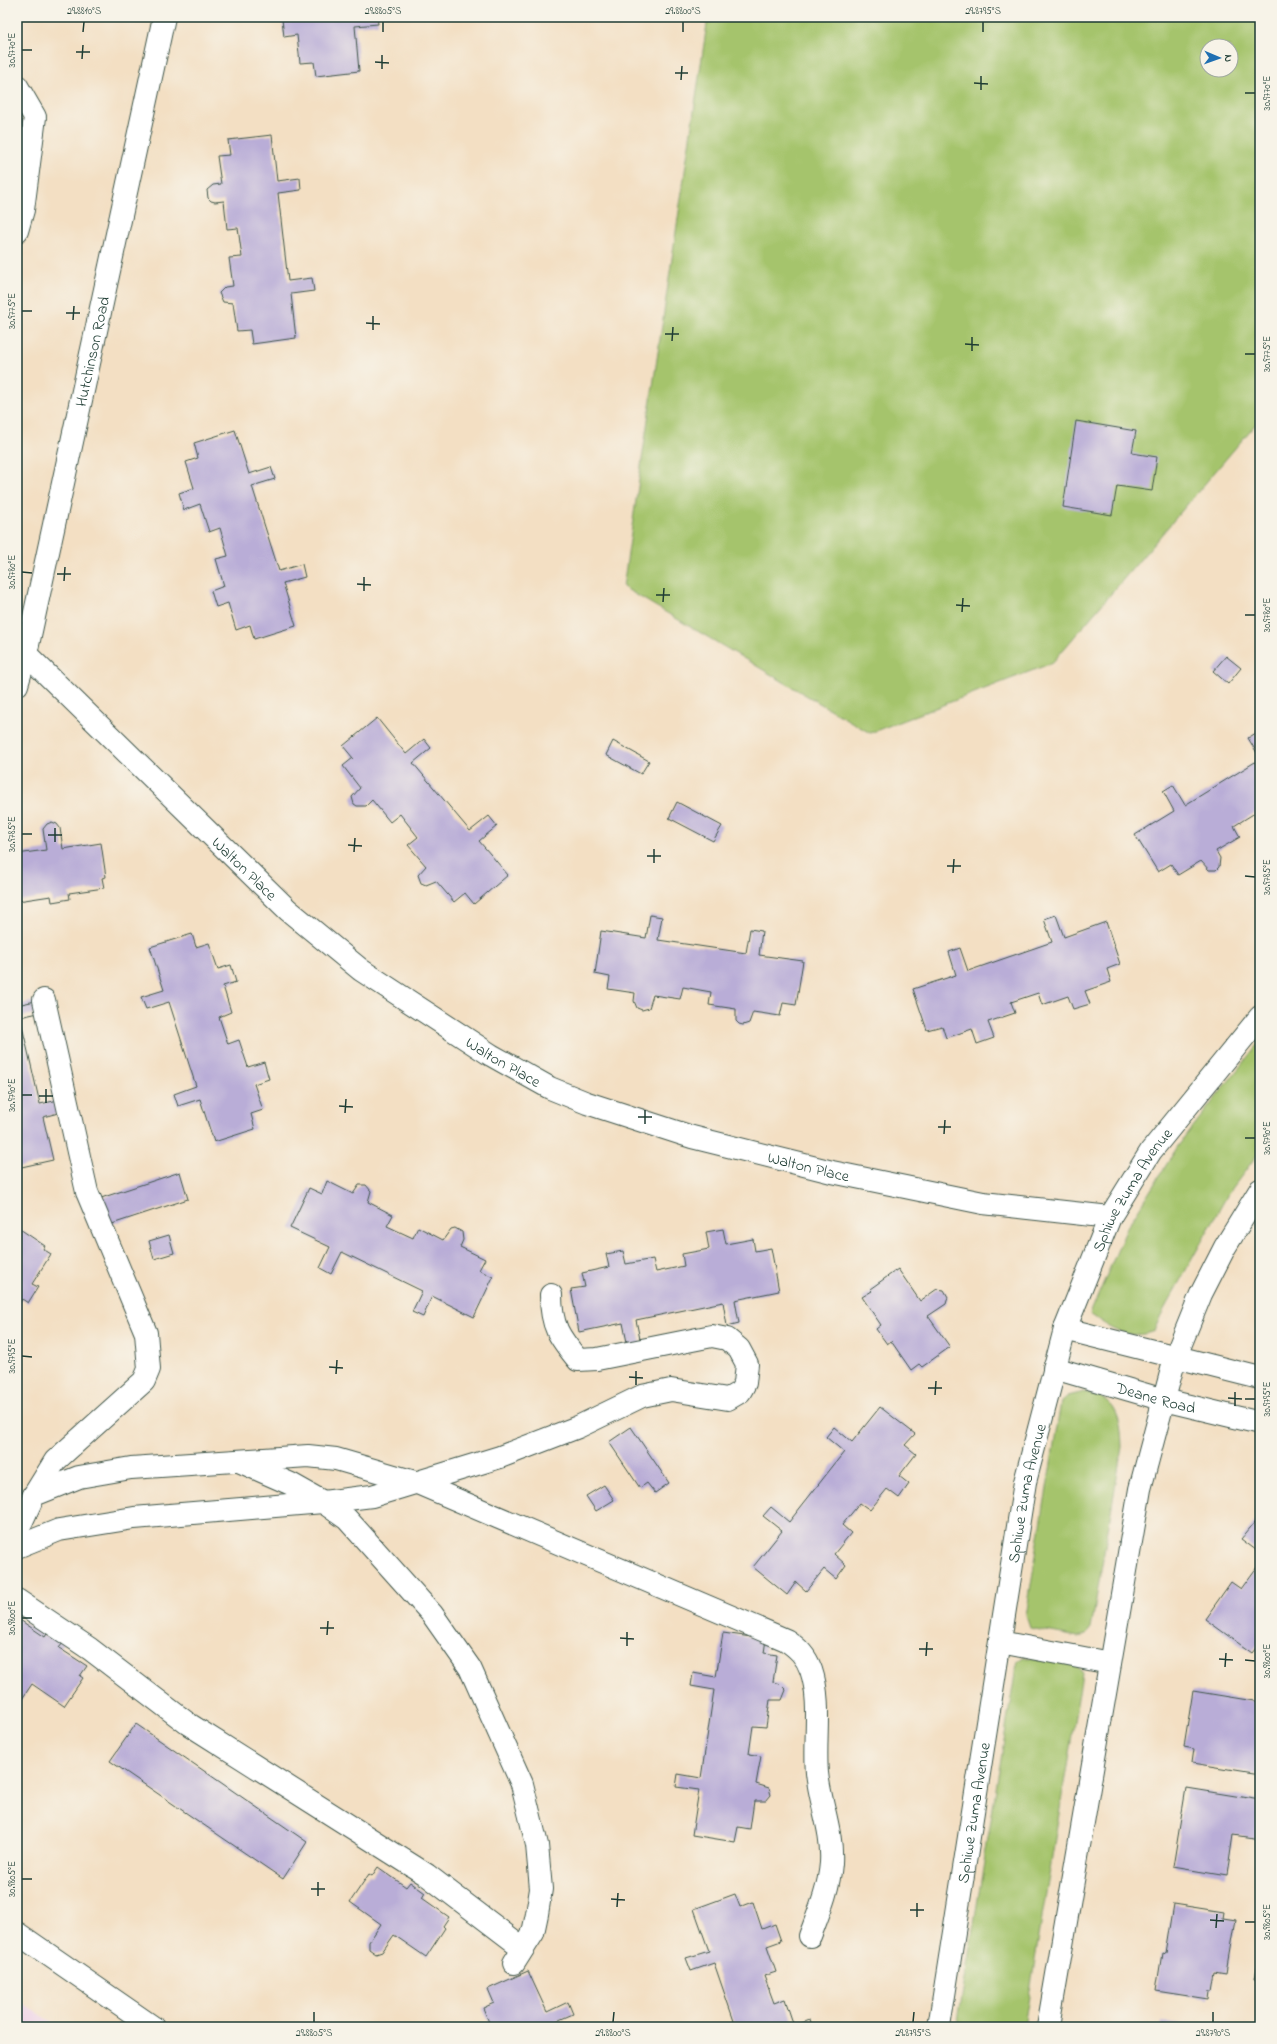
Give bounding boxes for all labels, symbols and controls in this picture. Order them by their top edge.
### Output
text: 29.8810°S [67,4,102,19]
text: 29.8805°S [365,4,402,19]
text: 29.8800°S [665,4,701,19]
text: 29.8795°S [965,4,1001,19]
text: 30.9770°E [5,33,20,67]
north arrow [1199,38,1239,78]
text: N [1220,54,1236,62]
text: 30.9770°E [1260,76,1275,110]
text: 30.9775°E [5,293,20,329]
street label: Hutchinson Road [70,294,117,409]
text: 30.9775°E [1260,336,1275,372]
text: 30.9780°E [5,555,20,589]
text: 30.9780°E [1260,598,1275,632]
text: 30.9785°E [5,816,20,852]
street label: Walton Place [205,832,282,908]
text: 30.9785°E [1260,859,1275,895]
street label: Walton Place [460,1032,545,1095]
text: 30.9790°E [5,1078,20,1112]
text: 30.9790°E [1260,1121,1275,1155]
street label: Sphiwe Zuma Avenue [1087,1123,1180,1256]
street label: Walton Place [765,1146,852,1189]
text: 30.9795°E [5,1338,20,1374]
street label: Deane Road [1112,1376,1198,1421]
text: 30.9795°E [1260,1381,1275,1417]
street label: Sphiwe Zuma Avenue [1002,1420,1054,1565]
text: 30.9800°E [5,1601,20,1635]
text: 30.9800°E [1260,1644,1275,1678]
street label: Sphiwe Zuma Avenue [952,1740,998,1885]
text: 30.9805°E [5,1861,20,1897]
text: 30.9805°E [1260,1904,1275,1940]
text: 29.8805°S [296,2026,333,2041]
text: 29.8800°S [595,2026,631,2041]
text: 29.8795°S [895,2026,931,2041]
text: 29.8790°S [1196,2026,1231,2041]

